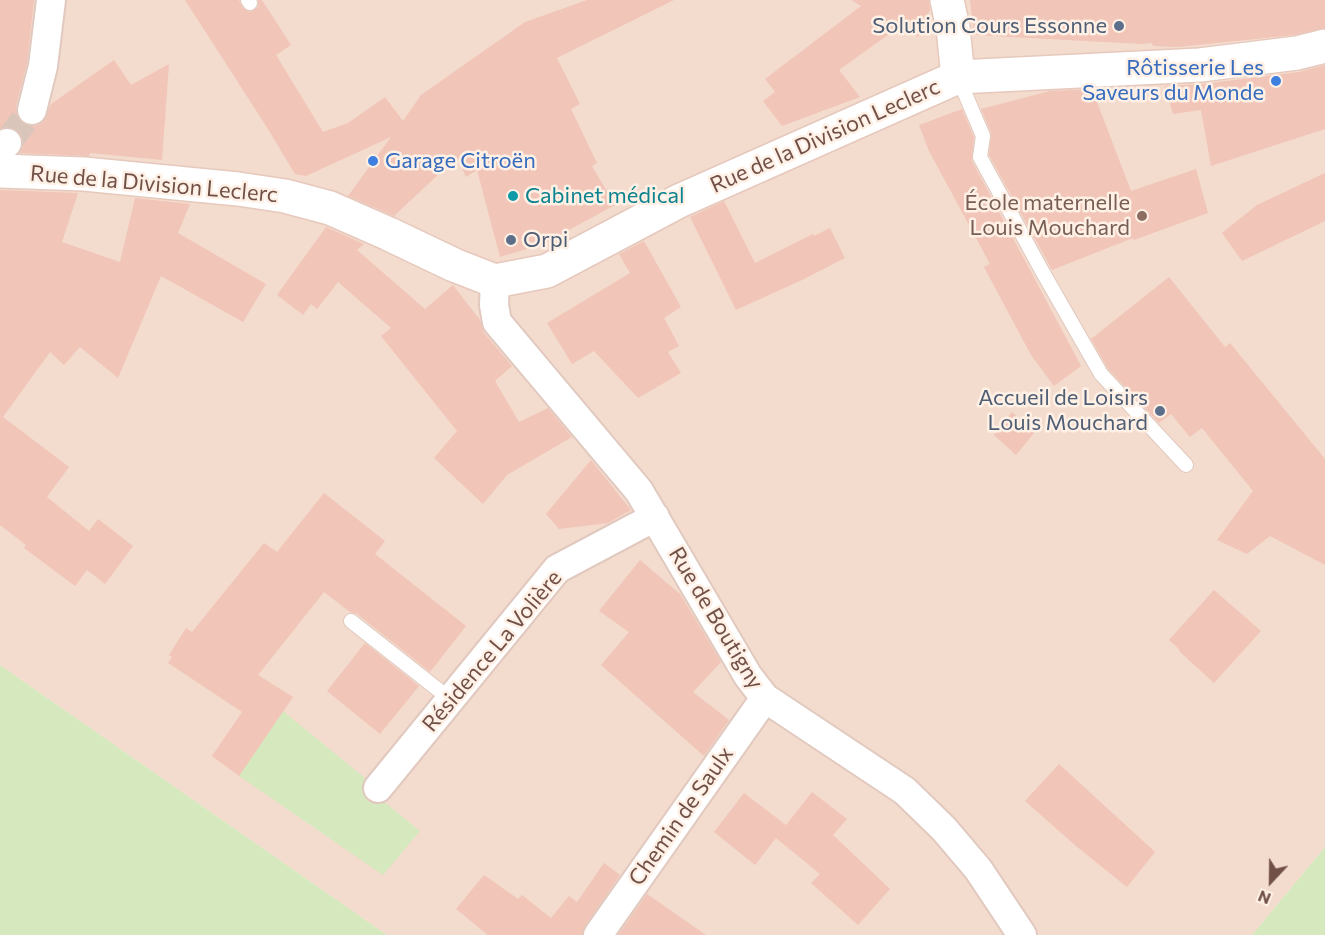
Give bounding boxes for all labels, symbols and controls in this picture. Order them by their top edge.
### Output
place label: Solution Cours Essonne [872,13,1107,39]
marker: Solution Cours Essonne [1112,19,1126,33]
place label: Rôtisserie Les Saveurs du Monde [1082,55,1264,106]
street label: Rue de la Division Leclerc [706,73,944,199]
marker: Rôtisserie Les Saveurs du Monde [1269,74,1283,88]
place label: Garage Citroën [385,148,536,174]
marker: Garage Citroën [366,154,380,168]
street label: Rue de la Division Leclerc [29,160,279,208]
place label: Cabinet médical [525,183,685,209]
marker: Cabinet médical [506,189,520,203]
place label: École maternelle Louis Mouchard [965,190,1130,242]
marker: École maternelle Louis Mouchard [1135,209,1149,223]
place label: Orpi [523,227,568,253]
marker: Orpi [504,233,518,247]
place label: Accueil de Loisirs Louis Mouchard [978,385,1148,436]
marker: Accueil de Loisirs Louis Mouchard [1153,404,1167,418]
street label: Rue de Boutigny [663,542,769,694]
street label: Résidence La Volière [417,565,567,737]
street label: Chemin de Saulx [623,741,739,891]
north arrow [1241,851,1301,911]
text: N [1255,887,1273,909]

